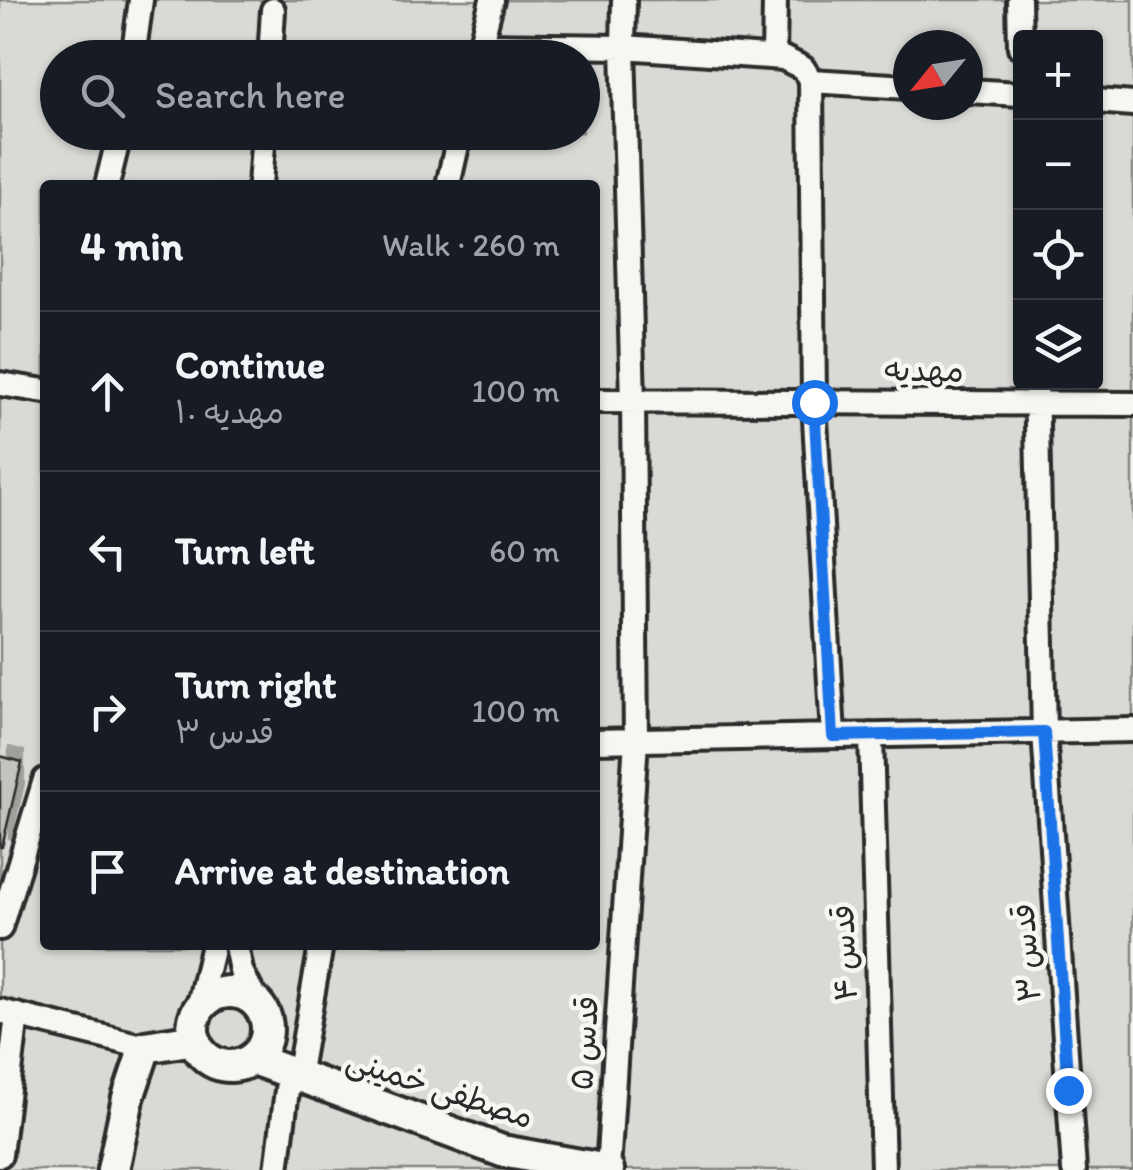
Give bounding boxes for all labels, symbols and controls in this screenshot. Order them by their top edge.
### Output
north arrow [893,30,983,120]
map controls [1013,30,1103,390]
button: + [1013,30,1103,120]
search box [40,40,600,150]
icon: search [75,68,130,123]
text: Search here [155,72,346,118]
button: − [1013,120,1103,210]
button: locate [1013,210,1103,300]
text: 4 min [80,220,183,271]
text: Walk · 260 m [382,226,560,264]
button: layers [1013,300,1103,390]
text: Continue [175,342,325,388]
street label: مهدیه [884,350,964,390]
icon: ahead [80,364,135,419]
text: 100 m [472,372,560,410]
route start [792,380,838,426]
text: مهدیه ۱۰ [175,393,284,431]
icon: left [80,524,135,579]
text: Turn left [175,528,315,574]
text: 60 m [489,532,560,570]
text: Turn right [175,662,337,708]
icon: right [80,684,135,739]
text: 100 m [472,692,560,730]
text: قدس ۳ [175,713,274,751]
icon: arrive [80,844,135,899]
text: Arrive at destination [175,848,510,894]
street label: قدس ۳ [1004,902,1048,1004]
street label: قدس ۴ [823,904,865,1002]
street label: قدس ۵ [562,994,606,1092]
street label: مصطفی خمینی [341,1040,538,1138]
route end [1046,1068,1092,1114]

